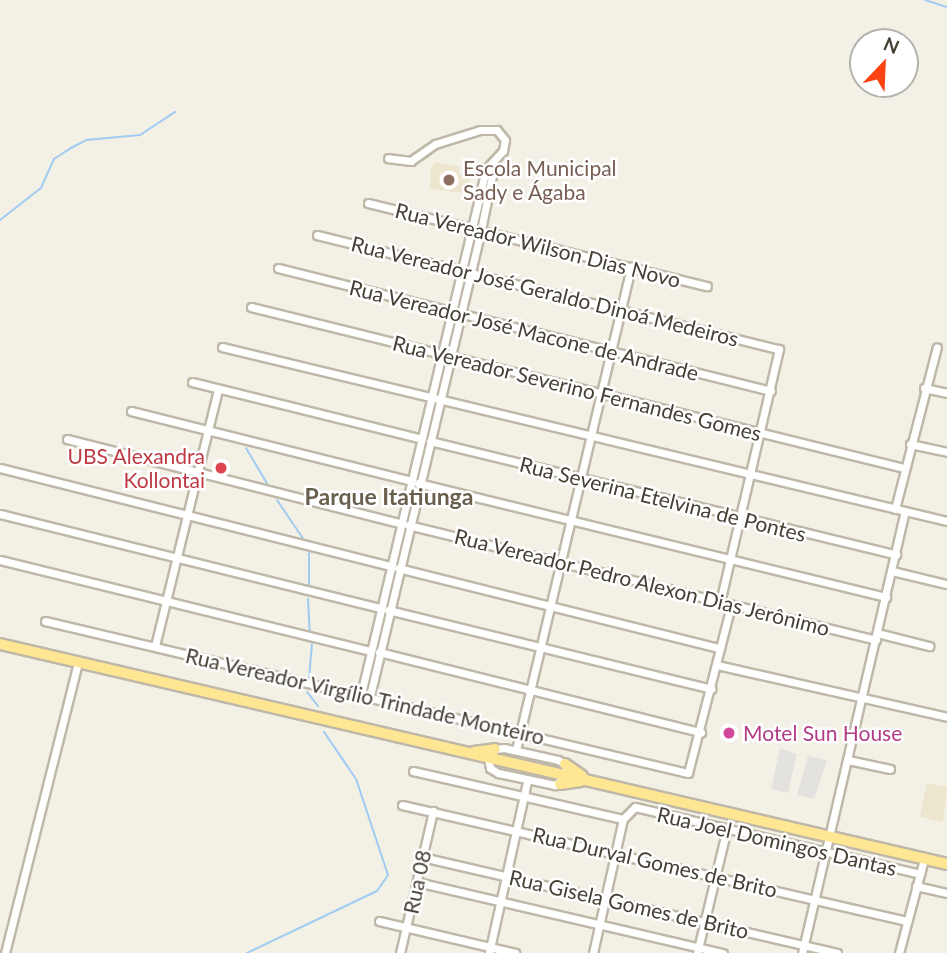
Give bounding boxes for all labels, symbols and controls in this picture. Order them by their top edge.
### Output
north arrow [849,28,919,98]
text: N [880,32,903,58]
place label: Escola Municipal Sady e Ágaba [463,155,617,205]
marker: Escola Municipal Sady e Ágaba [441,172,457,188]
street label: Rua Vereador Wilson Dias Novo [392,197,684,293]
street label: Rua Vereador José Geraldo Dinoá Medeiros [348,230,742,352]
street label: Rua Vereador José Macone de Andrade [346,274,702,386]
street label: Rua Vereador Severino Fernandes Gomes [389,330,765,446]
place label: UBS Alexandra Kollontai [67,443,205,493]
street label: Rua Severina Etelvina de Pontes [517,451,809,547]
marker: UBS Alexandra Kollontai [211,458,231,478]
district label: Parque Itatiunga [305,482,473,510]
street label: Rua Vereador Pedro Alexon Dias Jerônimo [451,523,833,641]
street label: Rua Vereador Virgílio Trindade Monteiro [182,642,548,750]
place label: Motel Sun House [743,720,902,746]
marker: Motel Sun House [721,725,737,741]
street label: Rua Joel Domingos Dantas [654,801,900,881]
street label: Rua Durval Gomes de Brito [530,822,780,902]
street label: Rua 08 [398,848,436,916]
street label: Rua Gisela Gomes de Brito [507,864,751,944]

